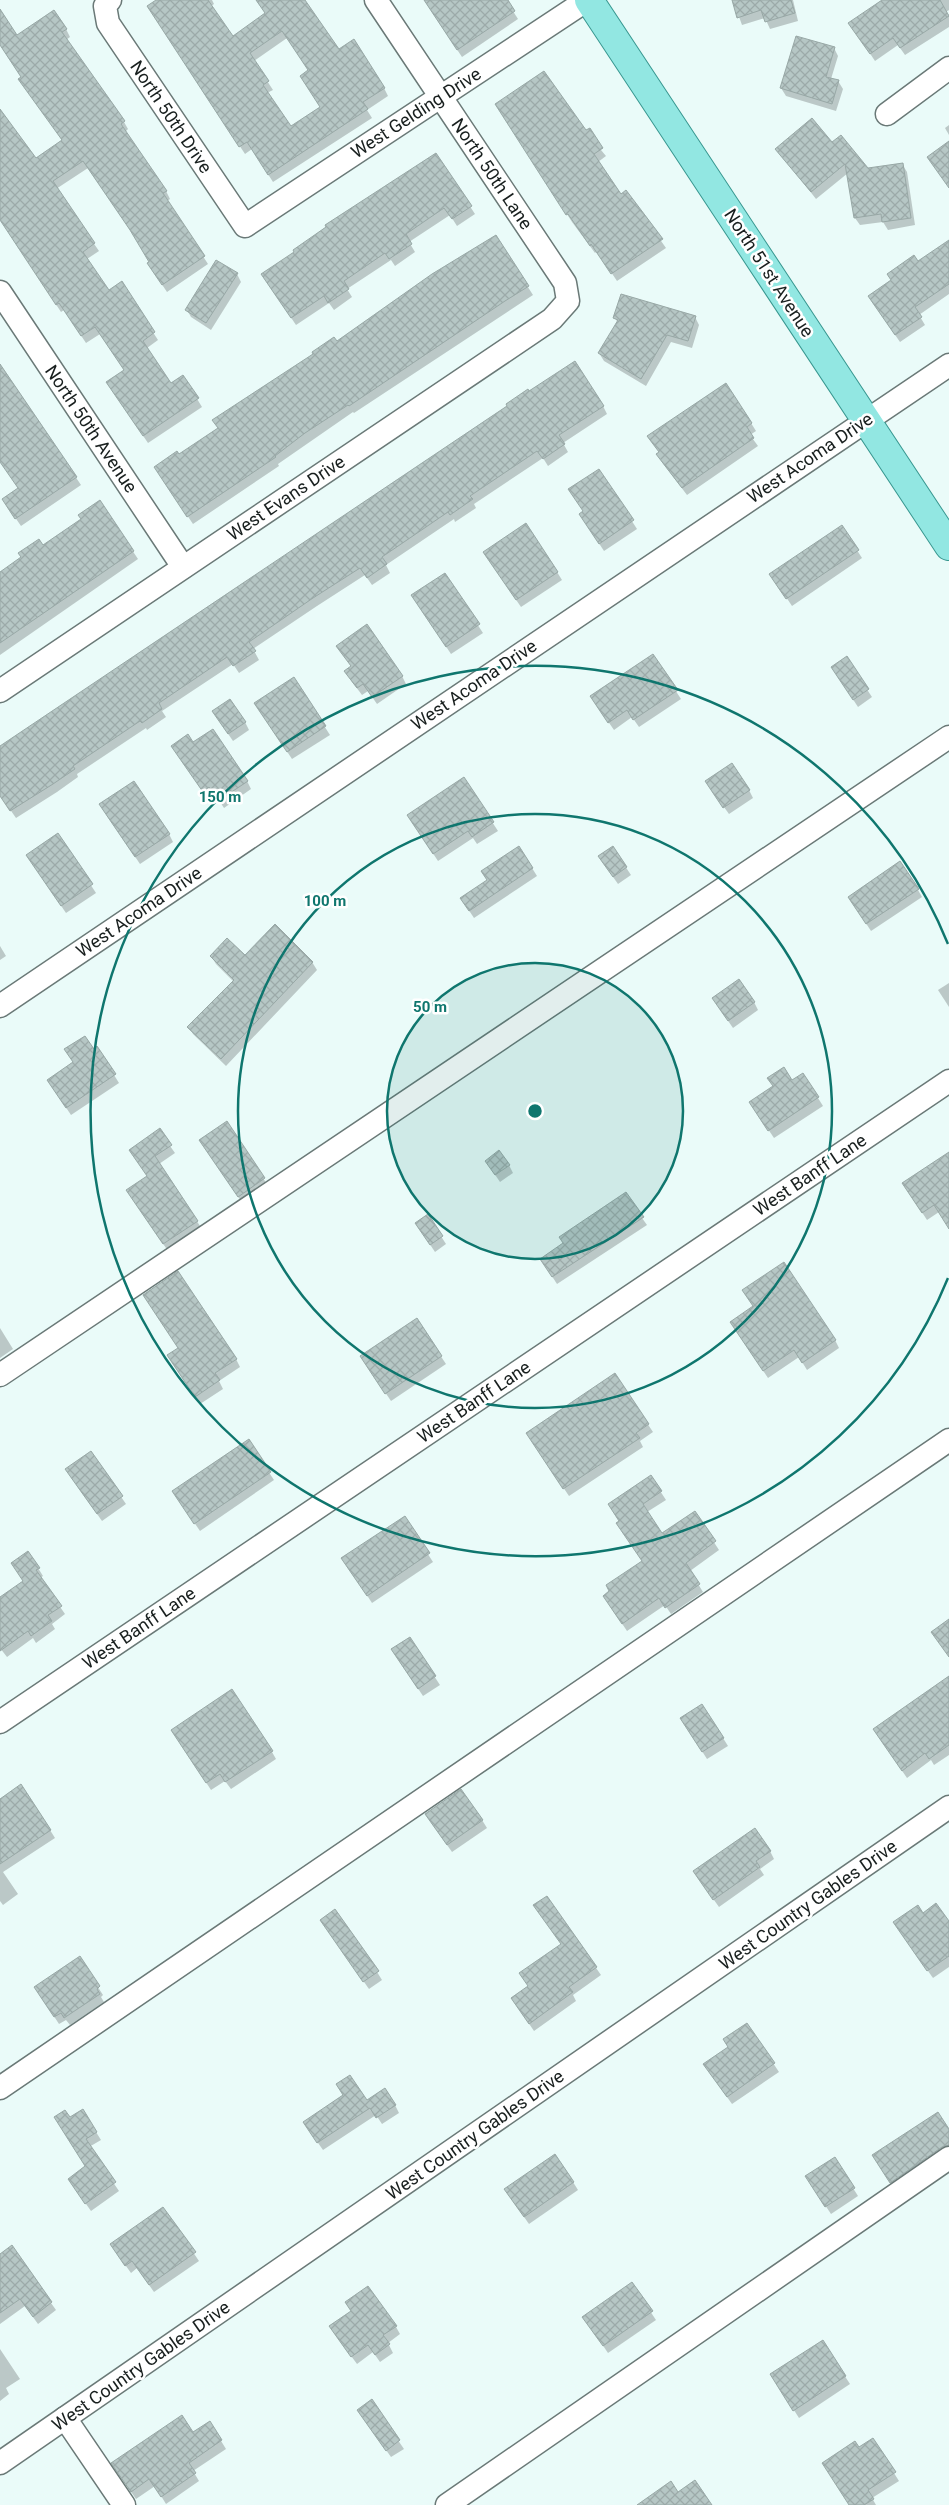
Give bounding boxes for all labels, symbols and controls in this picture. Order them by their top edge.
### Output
street label: North 50th Drive [126,57,217,177]
street label: West Gelding Drive [347,63,485,162]
street label: North 50th Lane [448,114,537,233]
street label: North 51st Avenue [720,205,819,341]
street label: North 50th Avenue [41,361,142,496]
street label: West Acoma Drive [743,408,876,507]
street label: West Evans Drive [223,450,349,545]
street label: West Acoma Drive [407,635,540,734]
text: 150 m [199,788,241,806]
street label: West Acoma Drive [72,862,205,961]
text: 100 m [304,892,346,910]
text: 50 m [413,998,447,1016]
centre of rings [526,1102,544,1120]
street label: West Banff Lane [749,1129,870,1220]
street label: West Banff Lane [413,1356,534,1447]
street label: West Banff Lane [78,1582,199,1673]
street label: West Country Gables Drive [715,1835,901,1974]
street label: West Country Gables Drive [382,2065,568,2204]
street label: West Country Gables Drive [48,2296,234,2435]

